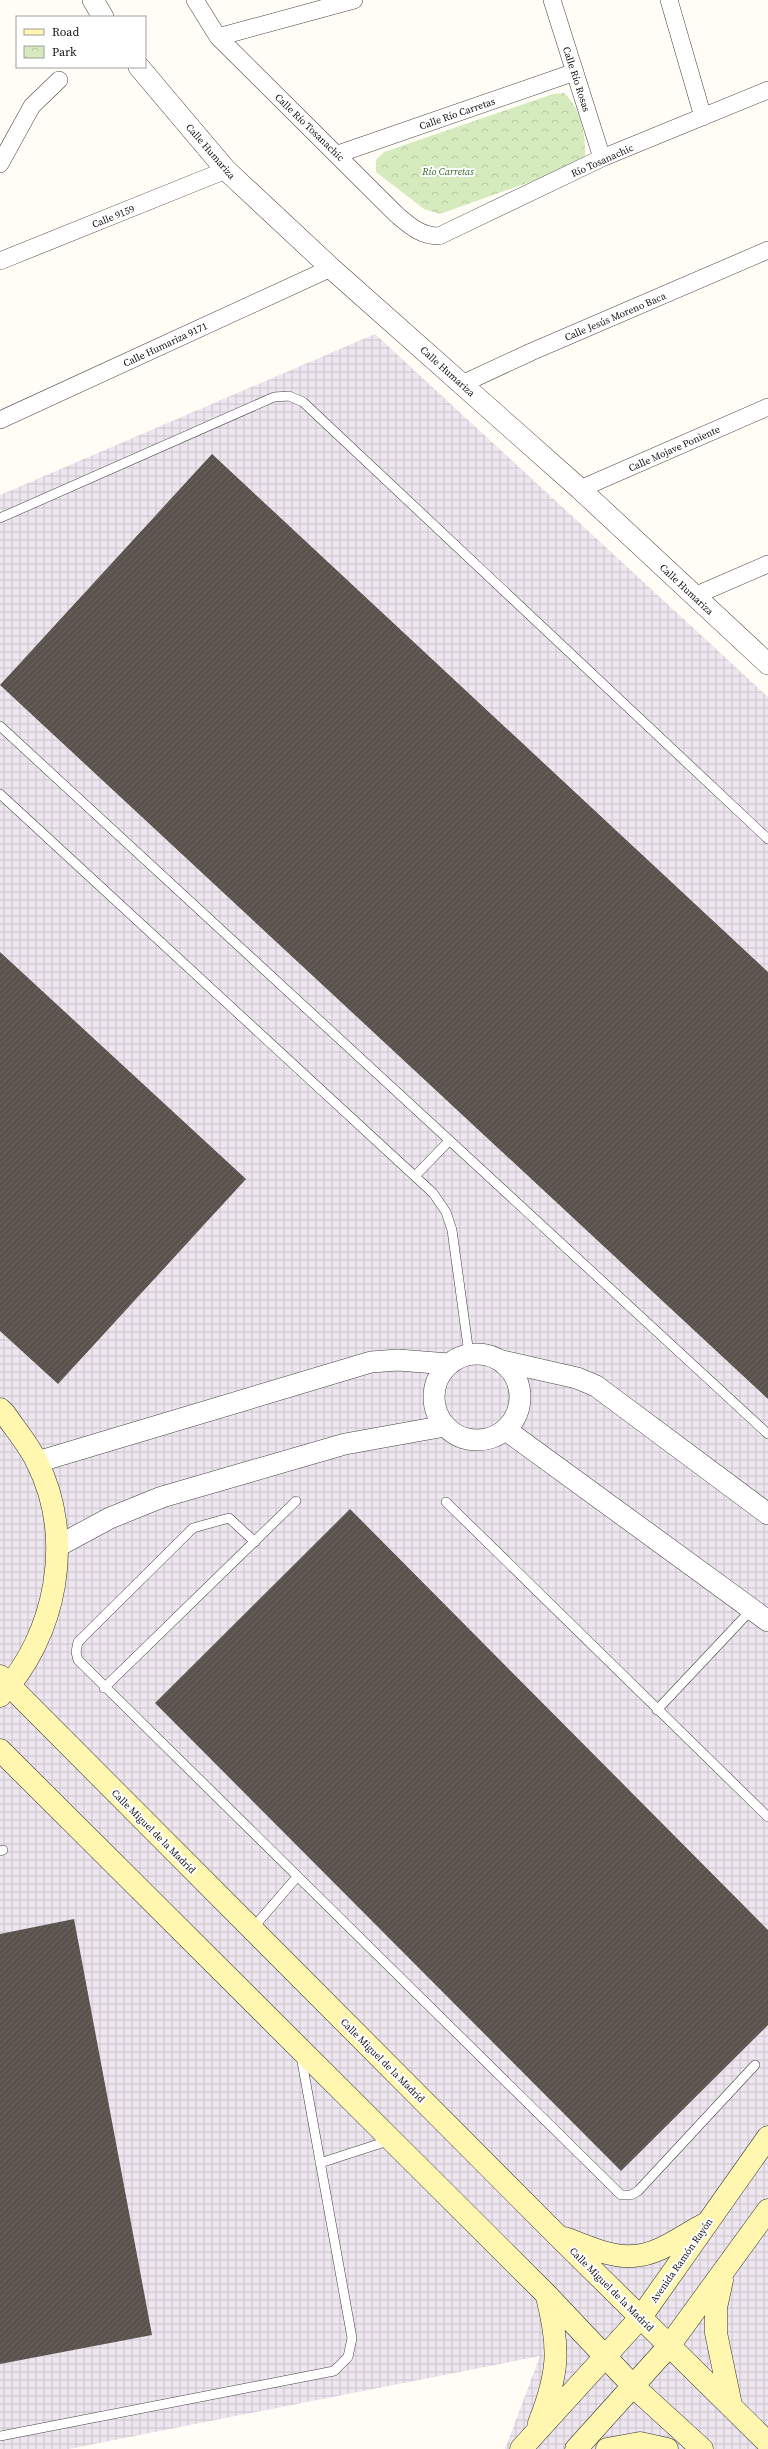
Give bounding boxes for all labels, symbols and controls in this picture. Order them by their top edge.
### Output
legend [16,16,146,68]
text: Road [52,24,79,40]
text: Park [52,44,77,60]
street label: Calle Río Rosas [560,45,593,113]
street label: Calle Río Tosanachic [272,91,347,164]
street label: Calle Río Carretas [417,94,497,133]
street label: Calle Humariza [183,121,239,182]
street label: Río Tosanachic [569,141,636,180]
park label: Río Carretas [421,165,474,178]
street label: Calle 9159 [90,202,136,231]
street label: Calle Jesús Moreno Baca [562,289,669,344]
street label: Calle Humariza 9171 [121,319,209,370]
street label: Calle Humariza [418,343,478,400]
street label: Calle Mojave Poniente [626,422,722,474]
street label: Calle Humariza [657,561,717,618]
street label: Calle Miguel de la Madrid [109,1786,199,1876]
street label: Calle Miguel de la Madrid [338,2015,428,2105]
street label: Avenida Ramón Rayón [647,2215,716,2305]
street label: Calle Miguel de la Madrid [567,2244,657,2334]

